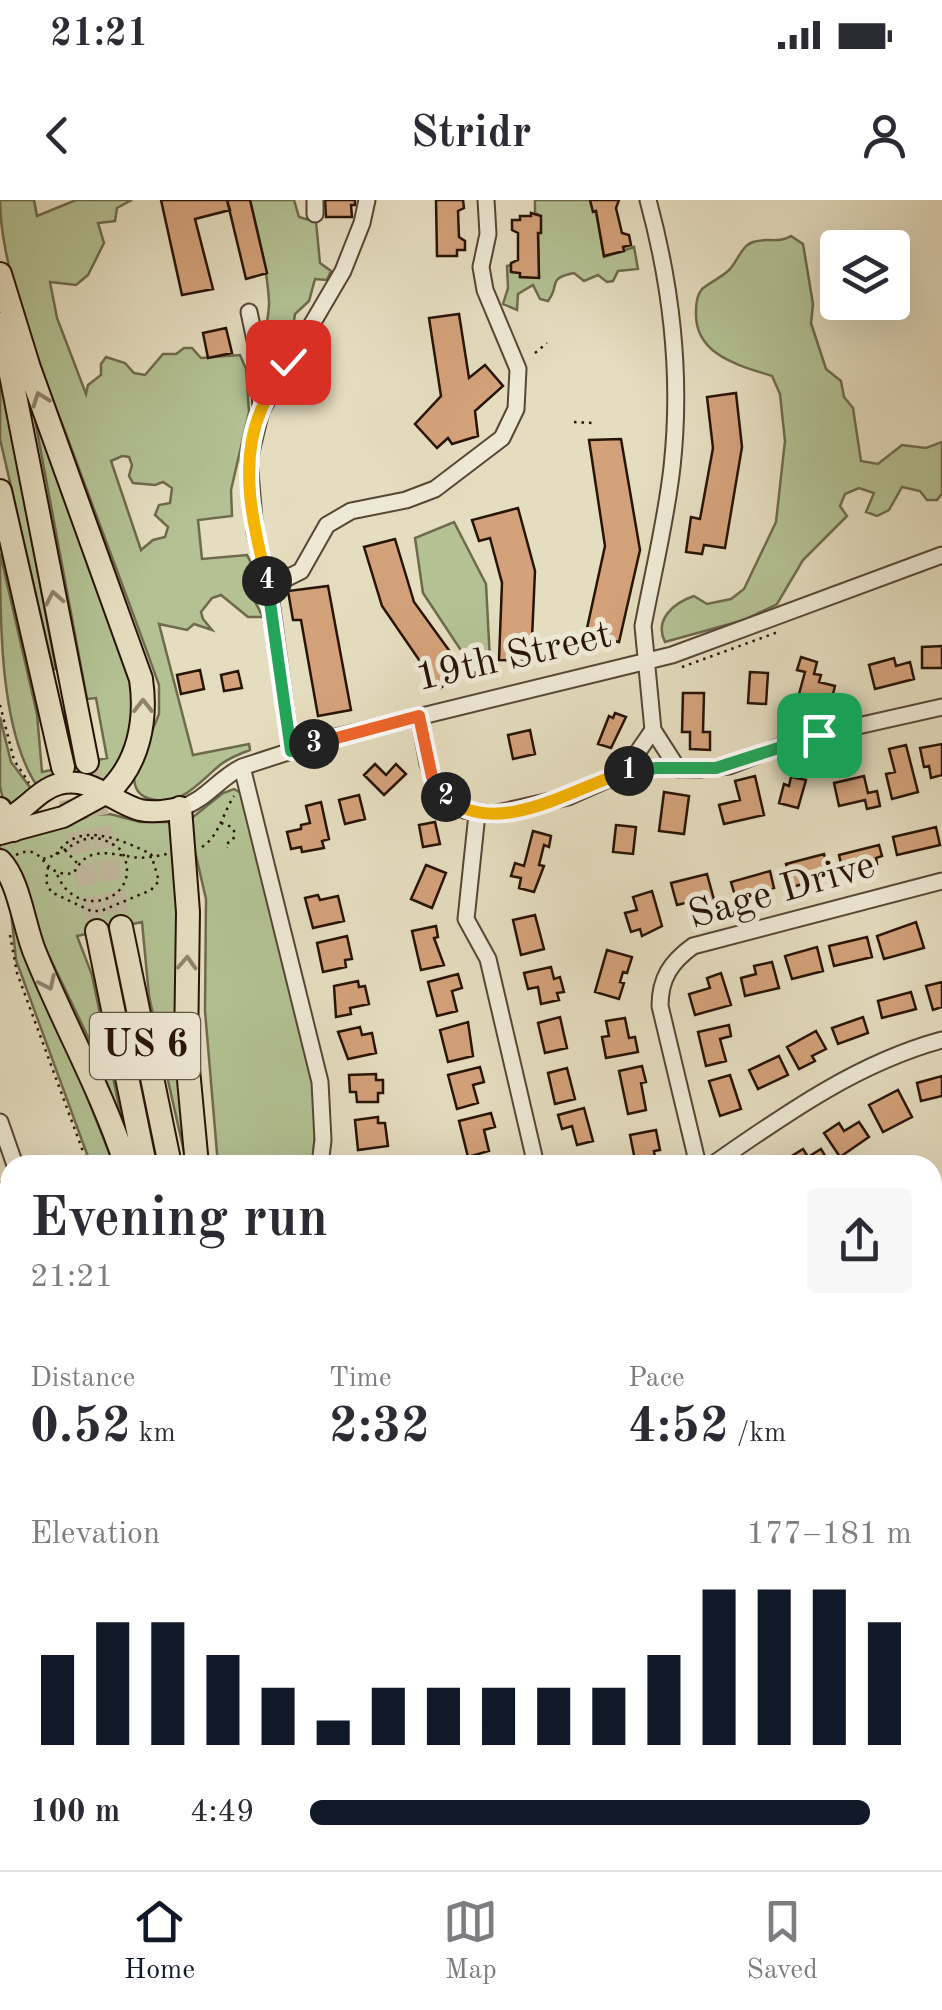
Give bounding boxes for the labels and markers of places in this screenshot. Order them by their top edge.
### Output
pin [246,320,331,405]
pin: 4 [242,556,292,606]
pin [777,693,862,778]
pin: 3 [289,719,339,769]
pin: 1 [604,746,654,796]
pin: 2 [421,772,471,822]

